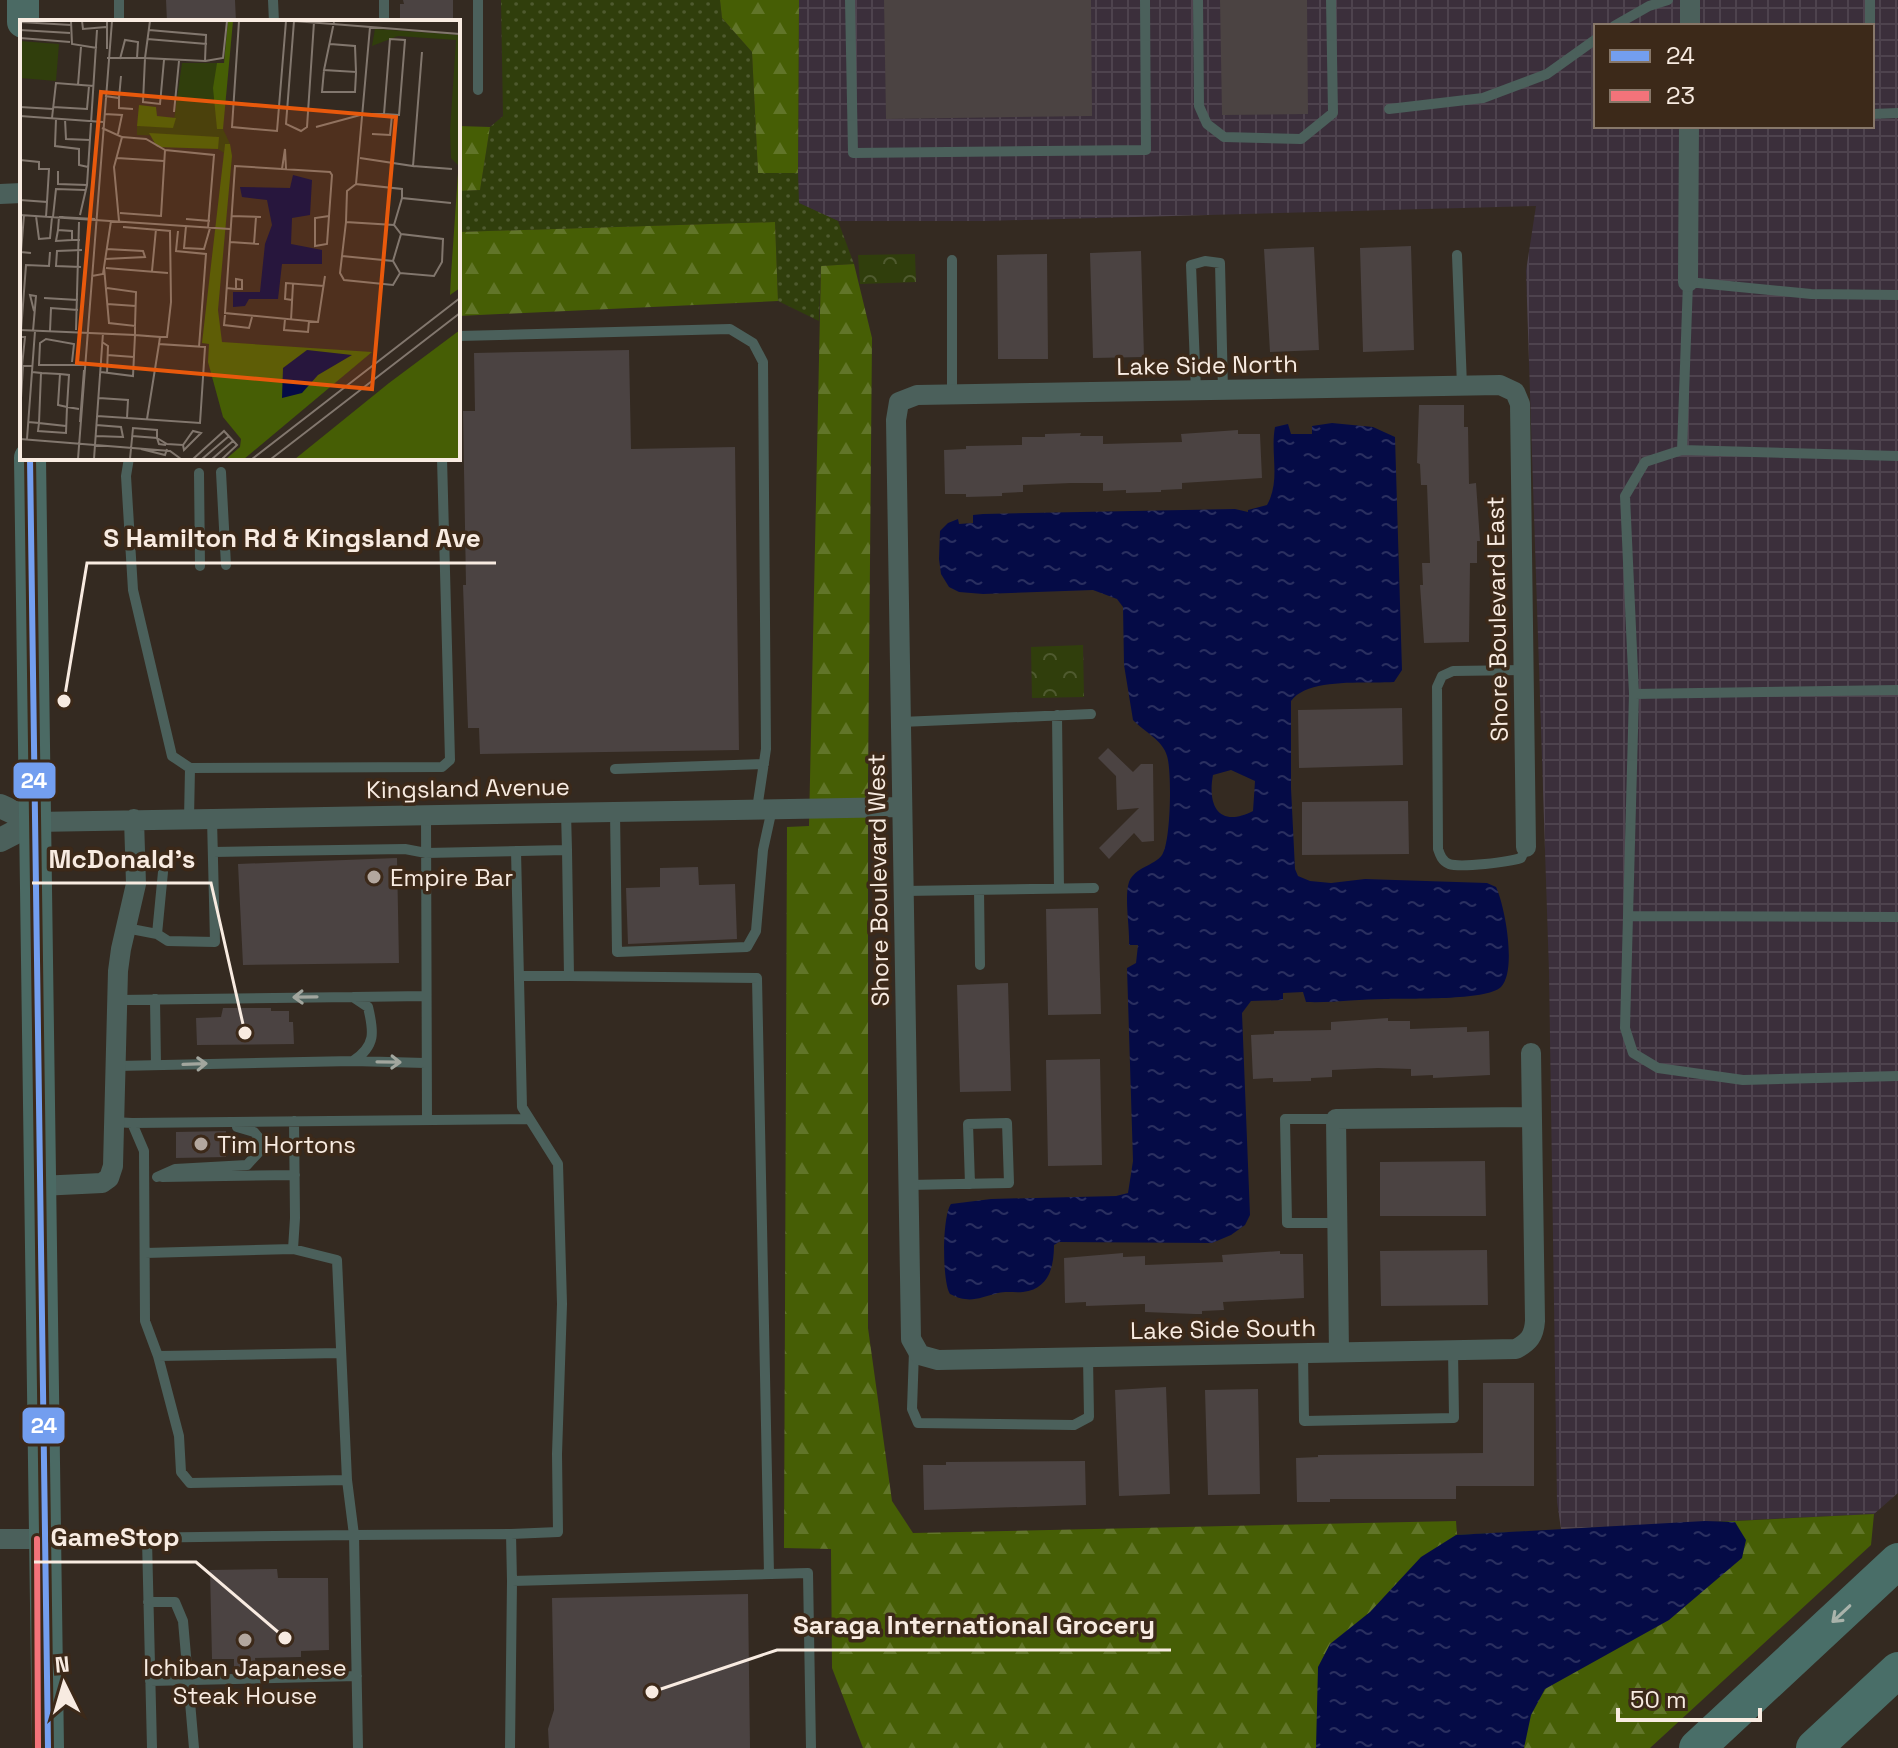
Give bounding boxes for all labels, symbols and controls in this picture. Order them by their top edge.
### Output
inset map [20,20,460,460]
legend [1594,24,1874,128]
text: 24 [1666,40,1695,71]
text: 23 [1666,80,1695,111]
street label: Lake Side North [1116,348,1298,382]
street label: Shore Boulevard East [1479,496,1515,742]
callout: S Hamilton Rd & Kingsland Ave [87,513,496,563]
text: S Hamilton Rd & Kingsland Ave [103,521,481,555]
street label: Shore Boulevard West [860,753,896,1007]
line badge: 24 [12,761,57,800]
text: 24 [21,766,47,794]
street label: Kingsland Avenue [366,771,570,805]
callout: McDonald's [32,833,211,883]
text: McDonald's [49,842,195,876]
place label: Empire Bar [390,862,513,893]
marker: Empire Bar [365,868,383,886]
one-way arrow [292,989,319,1005]
one-way arrow [375,1054,402,1070]
one-way arrow [181,1056,208,1071]
place label: Tim Hortons [217,1129,356,1160]
marker: Tim Hortons [192,1135,210,1153]
street label: Lake Side South [1130,1312,1316,1346]
line badge: 24 [21,1406,66,1445]
text: 24 [31,1411,57,1439]
callout: GameStop [34,1512,196,1562]
text: GameStop [50,1520,180,1554]
callout: Saraga International Grocery [777,1600,1171,1650]
one-way arrow [1831,1605,1851,1623]
text: Saraga International Grocery [793,1608,1155,1642]
marker: Ichiban Japanese Steak House [236,1631,254,1649]
north arrow [24,1644,104,1724]
text: N [54,1649,71,1679]
place label: Ichiban Japanese Steak House [143,1652,347,1711]
scale bar [1618,1672,1760,1722]
text: 50 m [1630,1684,1687,1715]

